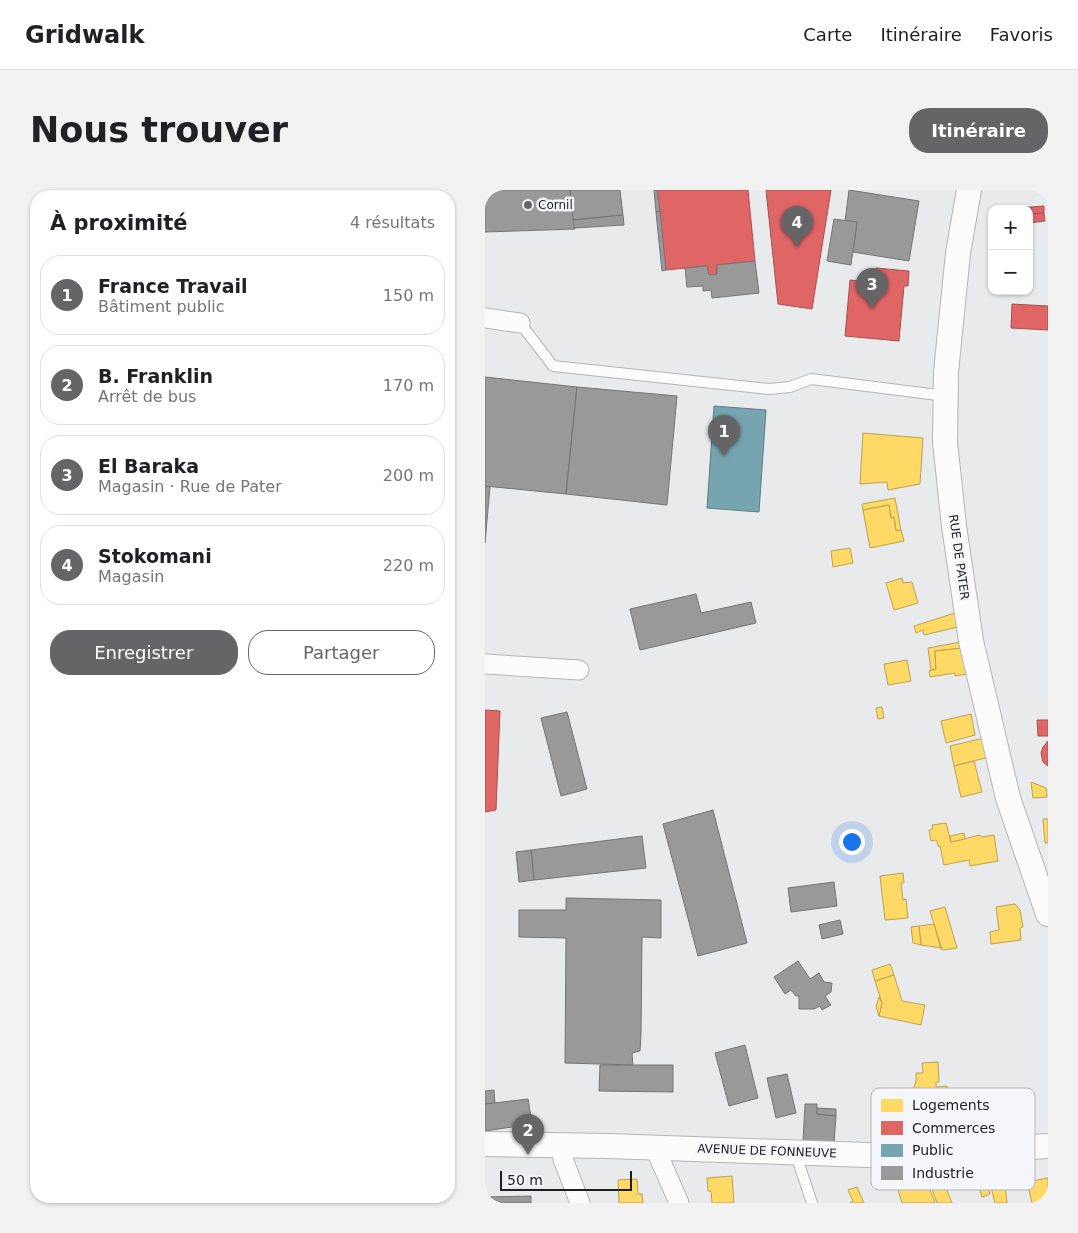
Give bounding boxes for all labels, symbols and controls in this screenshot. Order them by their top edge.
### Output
text: Gridwalk [25,21,145,49]
text: Carte [803,24,852,45]
text: Itinéraire [880,24,962,45]
text: Favoris [990,24,1053,45]
button: Itinéraire [909,108,1048,153]
text: Nous trouver [30,110,288,150]
place label: Cornil [538,198,573,212]
marker: Cornil [522,199,534,211]
map controls [988,205,1033,295]
button: + [988,205,1033,250]
pin: 4 [781,206,813,247]
text: À proximité [50,211,187,235]
text: 4 résultats [350,213,435,232]
button: − [988,250,1033,295]
pin: 3 [856,268,888,309]
text: France Travail [98,275,248,297]
text: 1 [61,286,73,305]
text: 150 m [383,286,434,305]
text: Bâtiment public [98,297,225,316]
text: B. Franklin [98,365,213,387]
text: 2 [61,376,73,395]
text: 170 m [383,376,434,395]
text: Arrêt de bus [98,387,196,406]
pin: 1 [708,415,740,456]
text: El Baraka [98,455,199,477]
text: 3 [61,466,73,485]
text: 200 m [383,466,434,485]
text: Magasin · Rue de Pater [98,477,282,496]
street label: RUE DE PATER [946,513,972,601]
text: Stokomani [98,545,212,567]
text: 4 [61,556,73,575]
text: 220 m [383,556,434,575]
text: Magasin [98,567,165,586]
button: Enregistrer [50,630,238,675]
button: Partager [248,630,435,675]
your location [839,829,865,855]
legend [871,1088,1035,1190]
text: Logements [912,1097,990,1113]
pin: 2 [512,1114,544,1155]
text: Commerces [912,1120,995,1136]
street label: AVENUE DE FONNEUVE [697,1142,837,1160]
text: Public [912,1142,953,1158]
text: Industrie [912,1165,974,1181]
scale bar [500,1168,633,1191]
text: 50 m [507,1172,543,1188]

